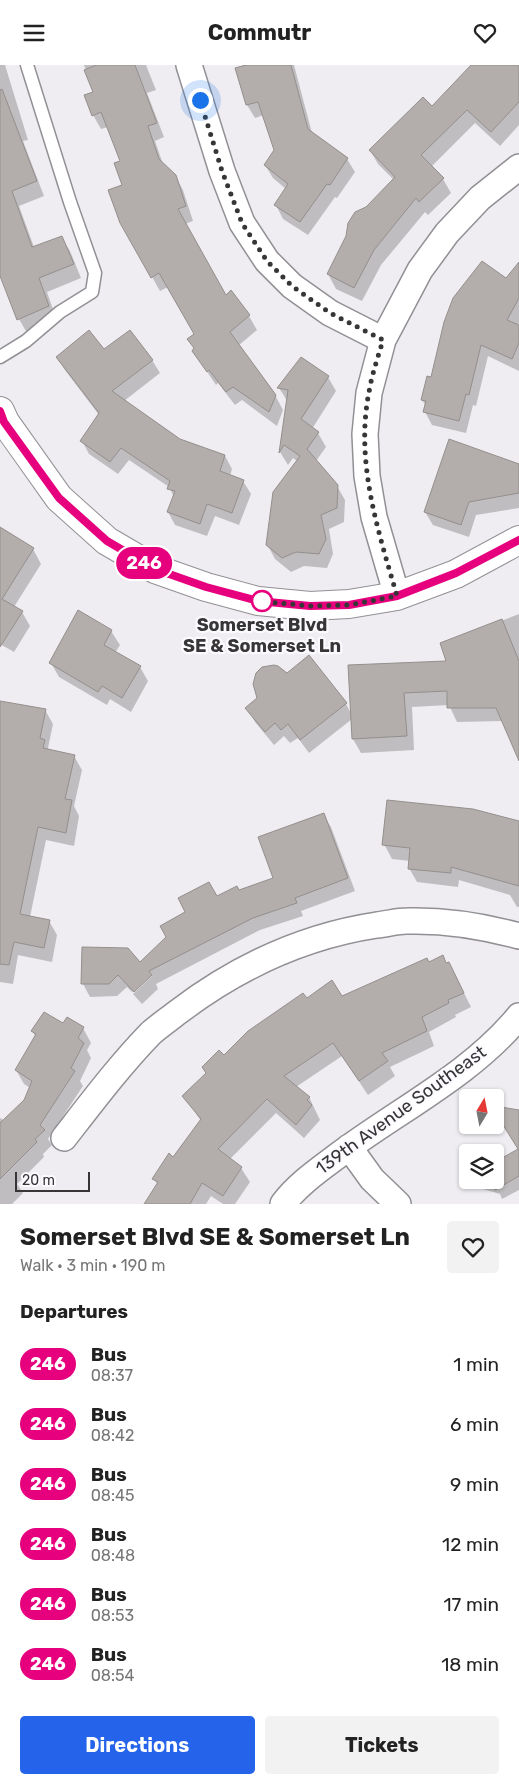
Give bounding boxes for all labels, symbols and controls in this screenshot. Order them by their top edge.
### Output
icon: menu [20,19,48,47]
text: Commutr [208,19,311,46]
icon: heart [471,19,499,47]
your location [188,88,213,113]
line badge: 246 [115,547,173,579]
text: 246 [126,552,162,574]
marker: Somerset Blvd SE & Somerset Ln [251,590,273,612]
place label: Somerset Blvd SE & Somerset Ln [183,614,341,657]
street label: 139th Avenue Southeast [312,1041,490,1179]
north arrow [459,1089,504,1134]
map controls [459,1089,504,1189]
button: layers [459,1144,504,1189]
scale bar [15,1169,90,1192]
text: 20 m [22,1172,55,1189]
button: heart [447,1221,499,1273]
text: Somerset Blvd SE & Somerset Ln [20,1223,410,1251]
text: Walk · 3 min · 190 m [20,1256,166,1275]
text: Departures [20,1300,128,1323]
text: Bus [91,1343,127,1366]
text: 246 [30,1353,66,1375]
text: 1 min [453,1353,499,1376]
text: 08:37 [91,1366,133,1385]
text: Bus [91,1403,127,1426]
text: 246 [30,1413,66,1435]
text: 6 min [450,1413,499,1436]
text: 08:42 [91,1426,134,1445]
text: Bus [91,1463,127,1486]
text: 246 [30,1473,66,1495]
text: 9 min [450,1473,499,1496]
text: 08:45 [91,1486,135,1505]
text: Bus [91,1523,127,1546]
text: 246 [30,1533,66,1555]
text: 12 min [442,1533,499,1556]
text: 08:48 [91,1546,135,1565]
text: Bus [91,1583,127,1606]
text: 246 [30,1593,66,1615]
text: 17 min [443,1593,499,1616]
text: 08:53 [91,1606,134,1625]
text: Bus [91,1643,127,1666]
text: 246 [30,1653,66,1675]
text: 18 min [441,1653,499,1676]
text: 08:54 [91,1666,135,1685]
button: Directions [20,1716,255,1774]
button: Tickets [265,1716,499,1774]

